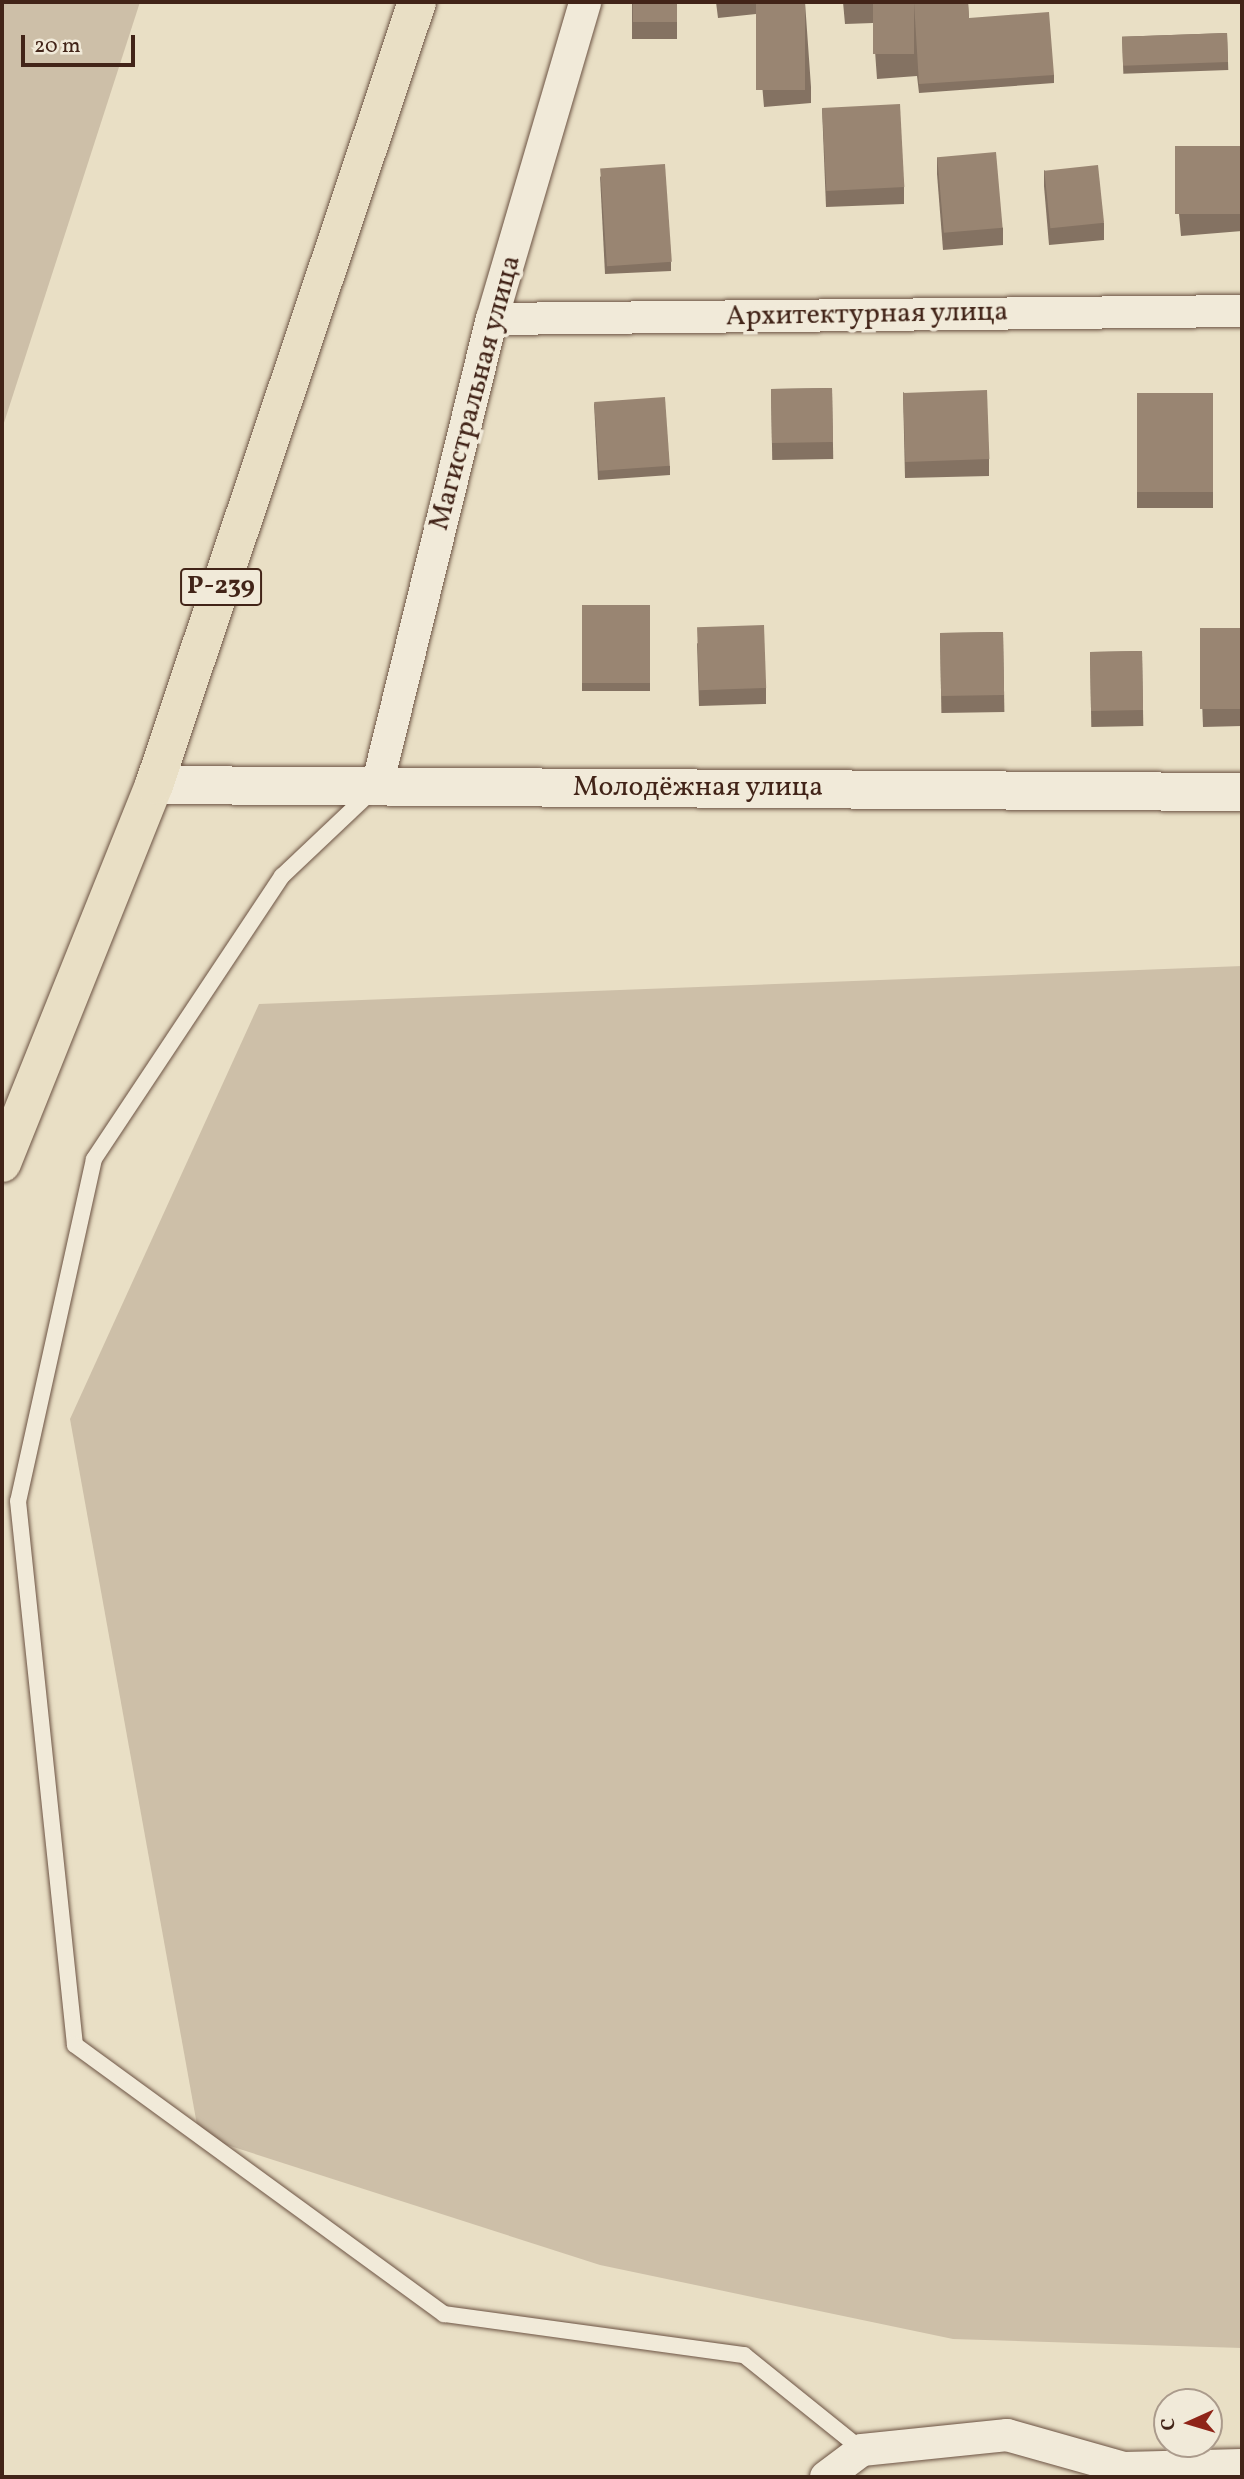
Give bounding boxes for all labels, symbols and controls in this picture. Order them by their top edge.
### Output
scale bar [24,21,138,65]
text: 20 m [34,32,80,61]
street label: Магистральная улица [423,252,529,534]
street label: Архитектурная улица [725,296,1009,334]
road number: Р-239 [179,565,263,610]
street label: Молодёжная улица [572,771,824,805]
north arrow [1153,2388,1223,2458]
text: С [1156,2417,1182,2431]

